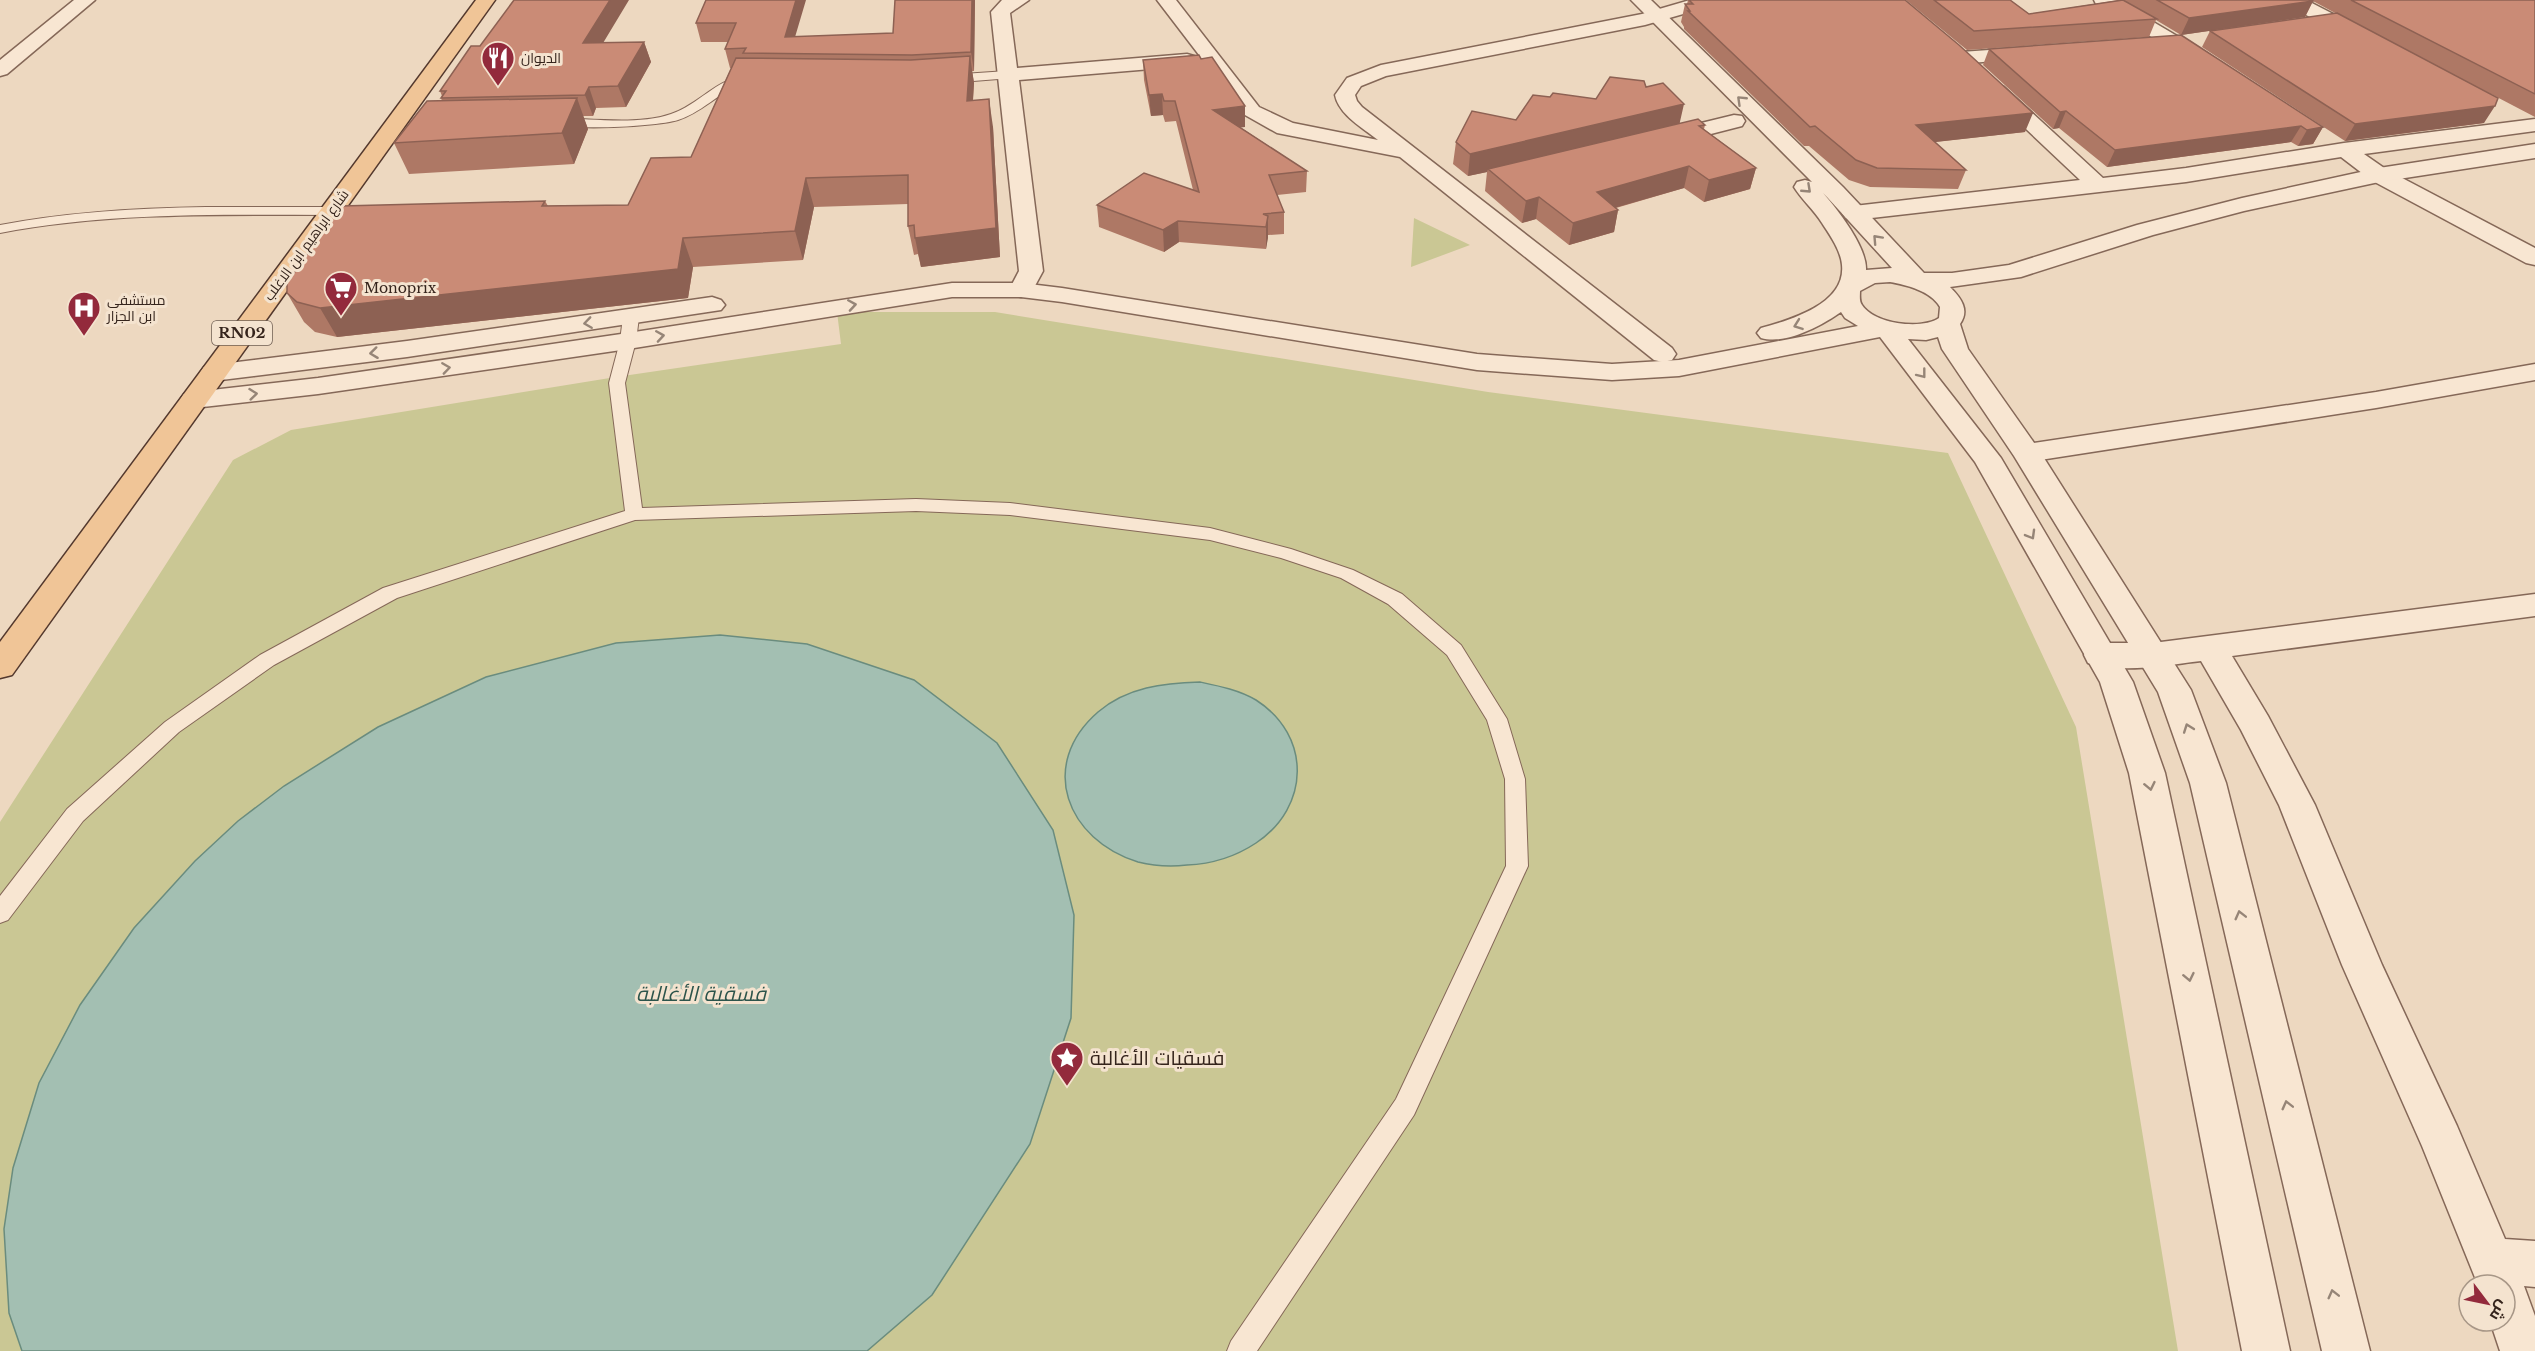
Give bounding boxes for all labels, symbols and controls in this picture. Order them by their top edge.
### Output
restaurant icon: الديوان [480,40,516,87]
place label: الديوان [521,49,561,67]
one-way arrow [1737,96,1747,107]
one-way arrow [1800,182,1810,193]
street label: شارع ابراهيم ابن الاغلب [260,186,353,305]
one-way arrow [1874,235,1885,246]
supermarket icon: Monoprix [323,270,359,317]
place label: Monoprix [364,279,437,297]
hospital icon: مستشفى ابن الجزار [66,290,102,337]
place label: مستشفى ابن الجزار [106,291,166,325]
one-way arrow [847,299,857,311]
one-way arrow [583,317,592,329]
one-way arrow [1793,317,1804,330]
road number: RN02 [212,321,272,345]
one-way arrow [655,331,664,343]
one-way arrow [369,346,378,359]
one-way arrow [441,362,450,374]
one-way arrow [1914,368,1925,379]
one-way arrow [248,388,257,401]
one-way arrow [2024,529,2035,539]
one-way arrow [2182,723,2195,734]
one-way arrow [2143,781,2156,791]
one-way arrow [2235,910,2248,920]
one-way arrow [2182,972,2195,982]
water label: فسقية الأغالبة [636,981,767,1007]
place icon: فسقيات الأغالبة [1049,1040,1085,1087]
place label: فسقيات الأغالبة [1090,1046,1224,1070]
one-way arrow [2281,1100,2294,1110]
north arrow [2457,1273,2517,1333]
one-way arrow [2327,1289,2340,1299]
text: ش [2486,1297,2514,1325]

